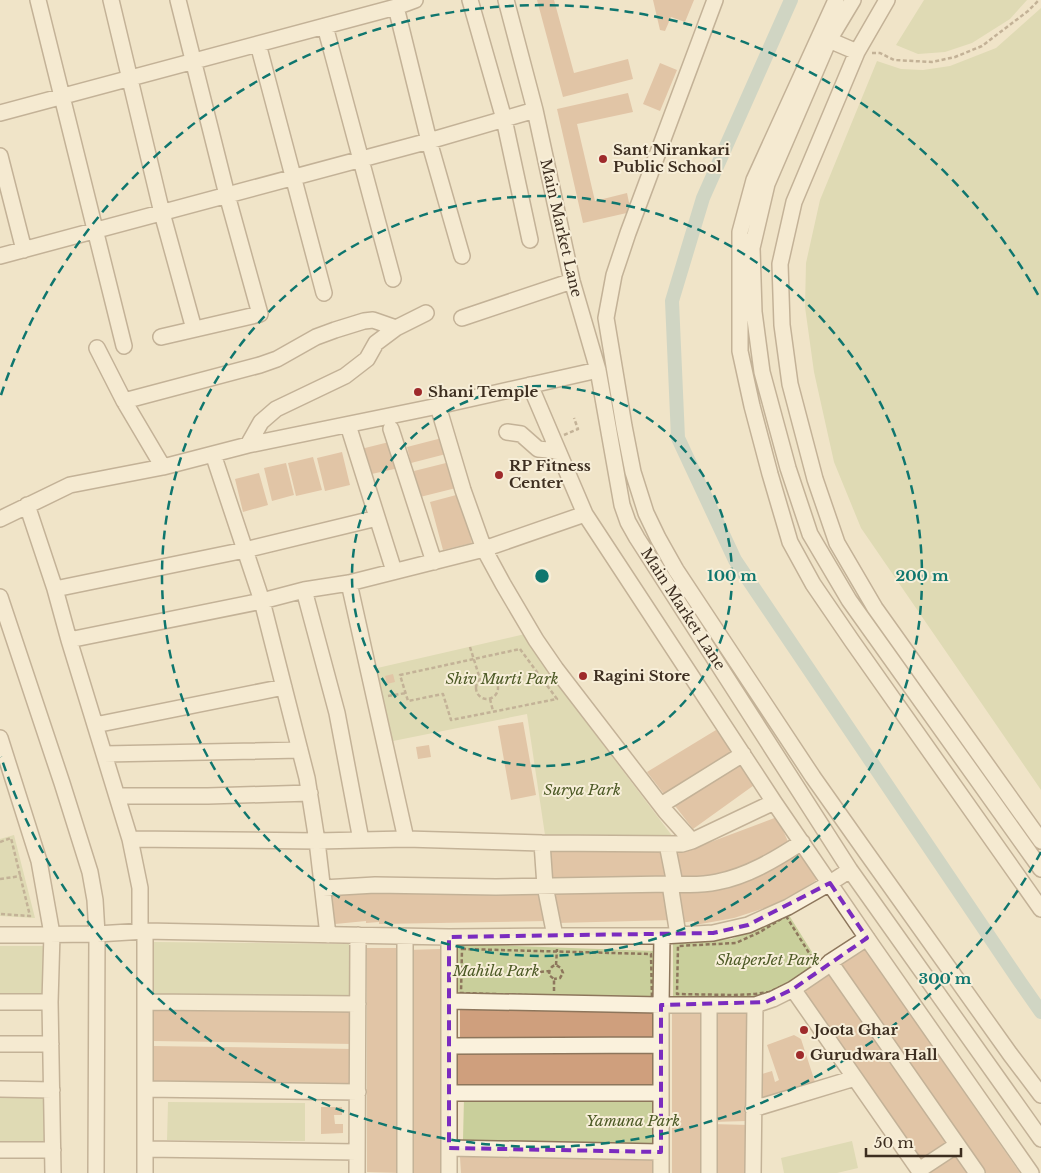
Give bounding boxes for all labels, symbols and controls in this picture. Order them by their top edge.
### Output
place label: Sant Nirankari Public School [613,140,731,176]
marker: Sant Nirankari Public School [597,153,609,165]
street label: Main Market Lane [536,157,587,299]
place label: Shani Temple [428,382,538,401]
marker: Shani Temple [412,386,424,398]
place label: RP Fitness Center [509,456,591,492]
marker: RP Fitness Center [493,469,505,481]
street label: Main Market Lane [637,544,730,673]
text: 100 m [707,566,757,585]
text: 200 m [896,566,949,585]
centre of rings [533,567,551,585]
place label: Ragini Store [593,666,691,685]
park label: Shiv Murti Park [446,669,558,688]
marker: Ragini Store [577,670,589,682]
park label: Surya Park [543,780,621,799]
park label: ShaperJet Park [716,950,820,969]
park label: Mahila Park [452,961,539,980]
text: 300 m [919,969,972,988]
place label: Joota Ghar [811,1020,898,1039]
marker: Joota Ghar [798,1024,810,1036]
place label: Gurudwara Hall [810,1045,938,1064]
marker: Gurudwara Hall [794,1049,806,1061]
park label: Yamuna Park [586,1111,680,1130]
scale bar [866,1126,961,1158]
text: 50 m [874,1133,914,1152]

